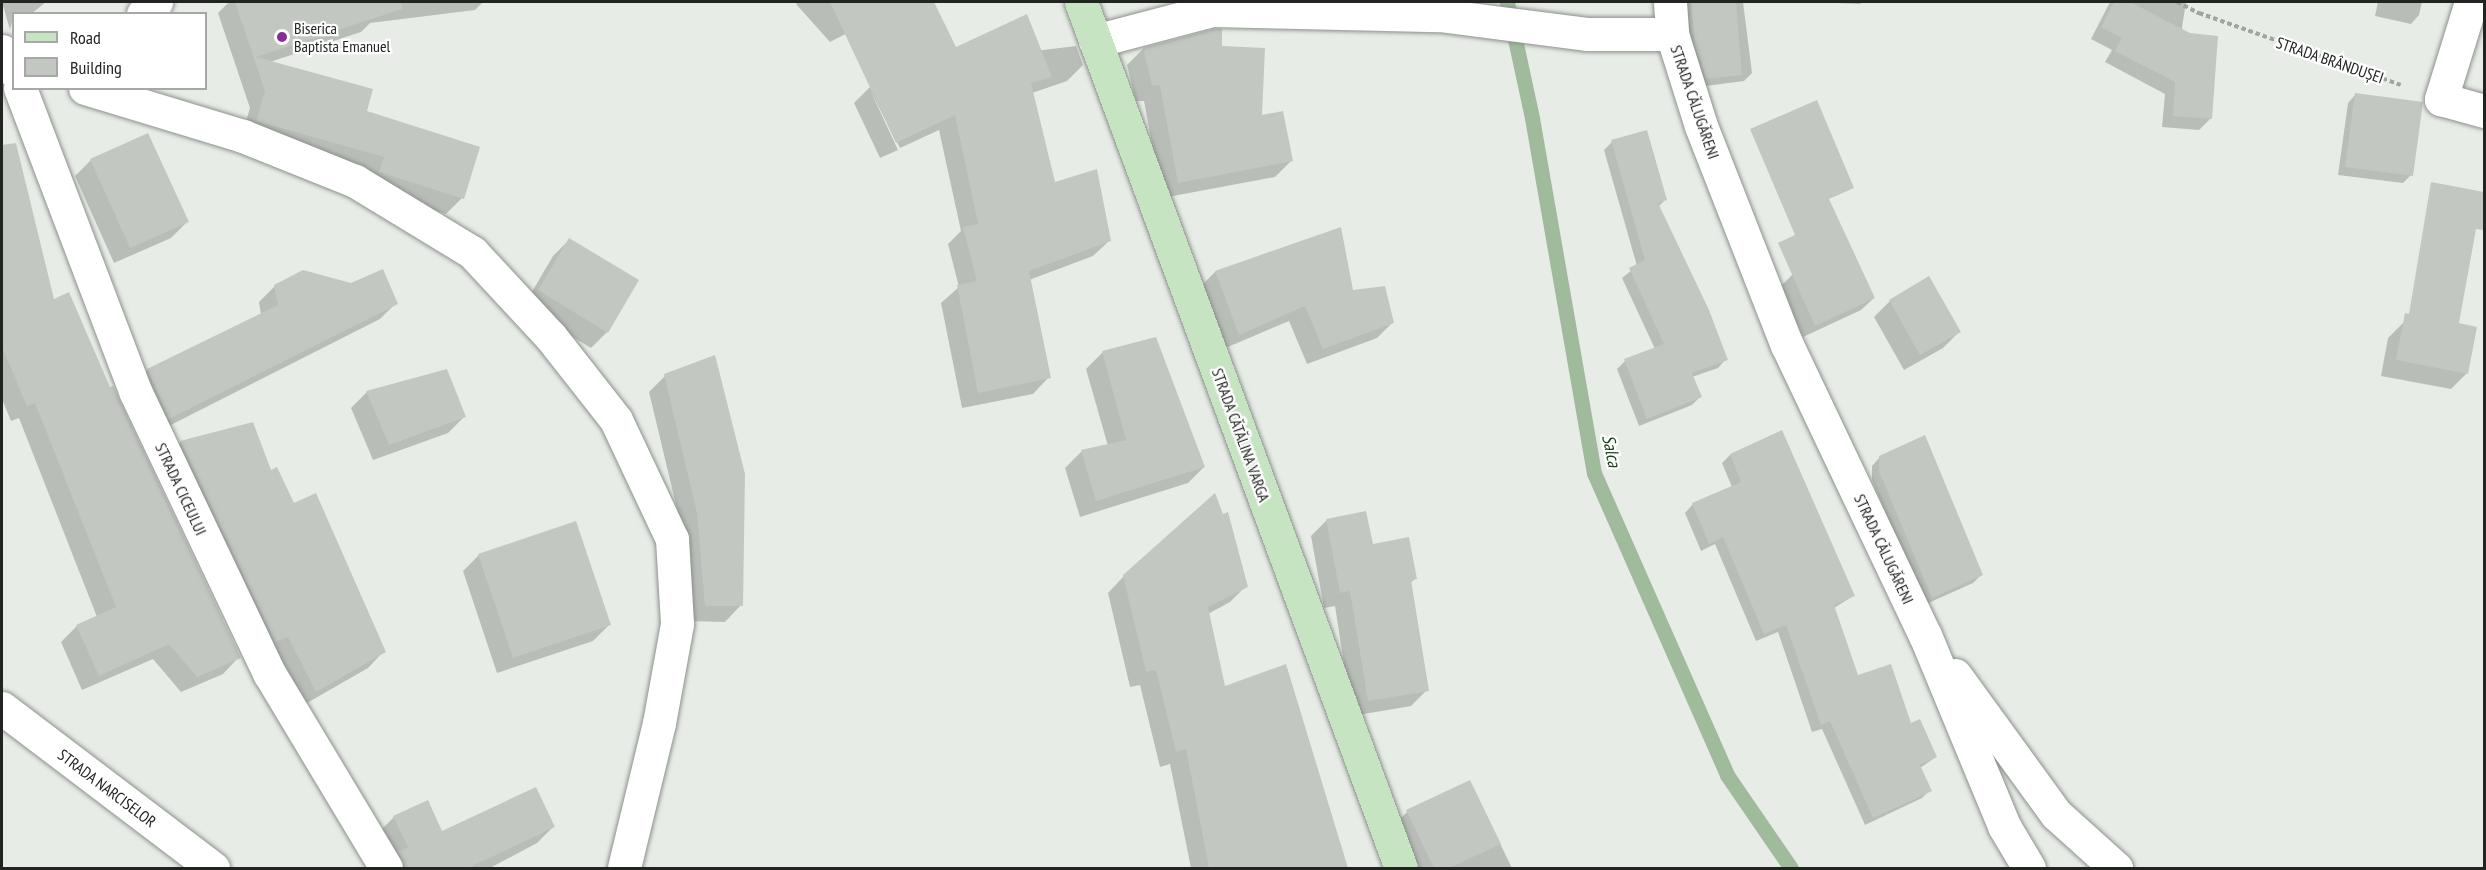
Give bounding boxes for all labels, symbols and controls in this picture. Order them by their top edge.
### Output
legend [12,12,207,90]
place label: Biserica Baptista Emanuel [294,18,390,56]
text: Road [70,26,101,49]
marker: Biserica Baptista Emanuel [275,30,289,44]
street label: STRADA BRÂNDUȘEI [2273,33,2387,87]
street label: STRADA CĂLUGĂRENI [1666,42,1724,162]
text: Building [70,56,122,79]
street label: STRADA CĂTĂLINA VARGA [1208,365,1274,505]
water label: Salca [1597,433,1625,469]
street label: STRADA CICEULUI [151,440,211,538]
street label: STRADA CĂLUGĂRENI [1850,491,1918,607]
street label: STRADA NARCISELOR [54,745,160,831]

